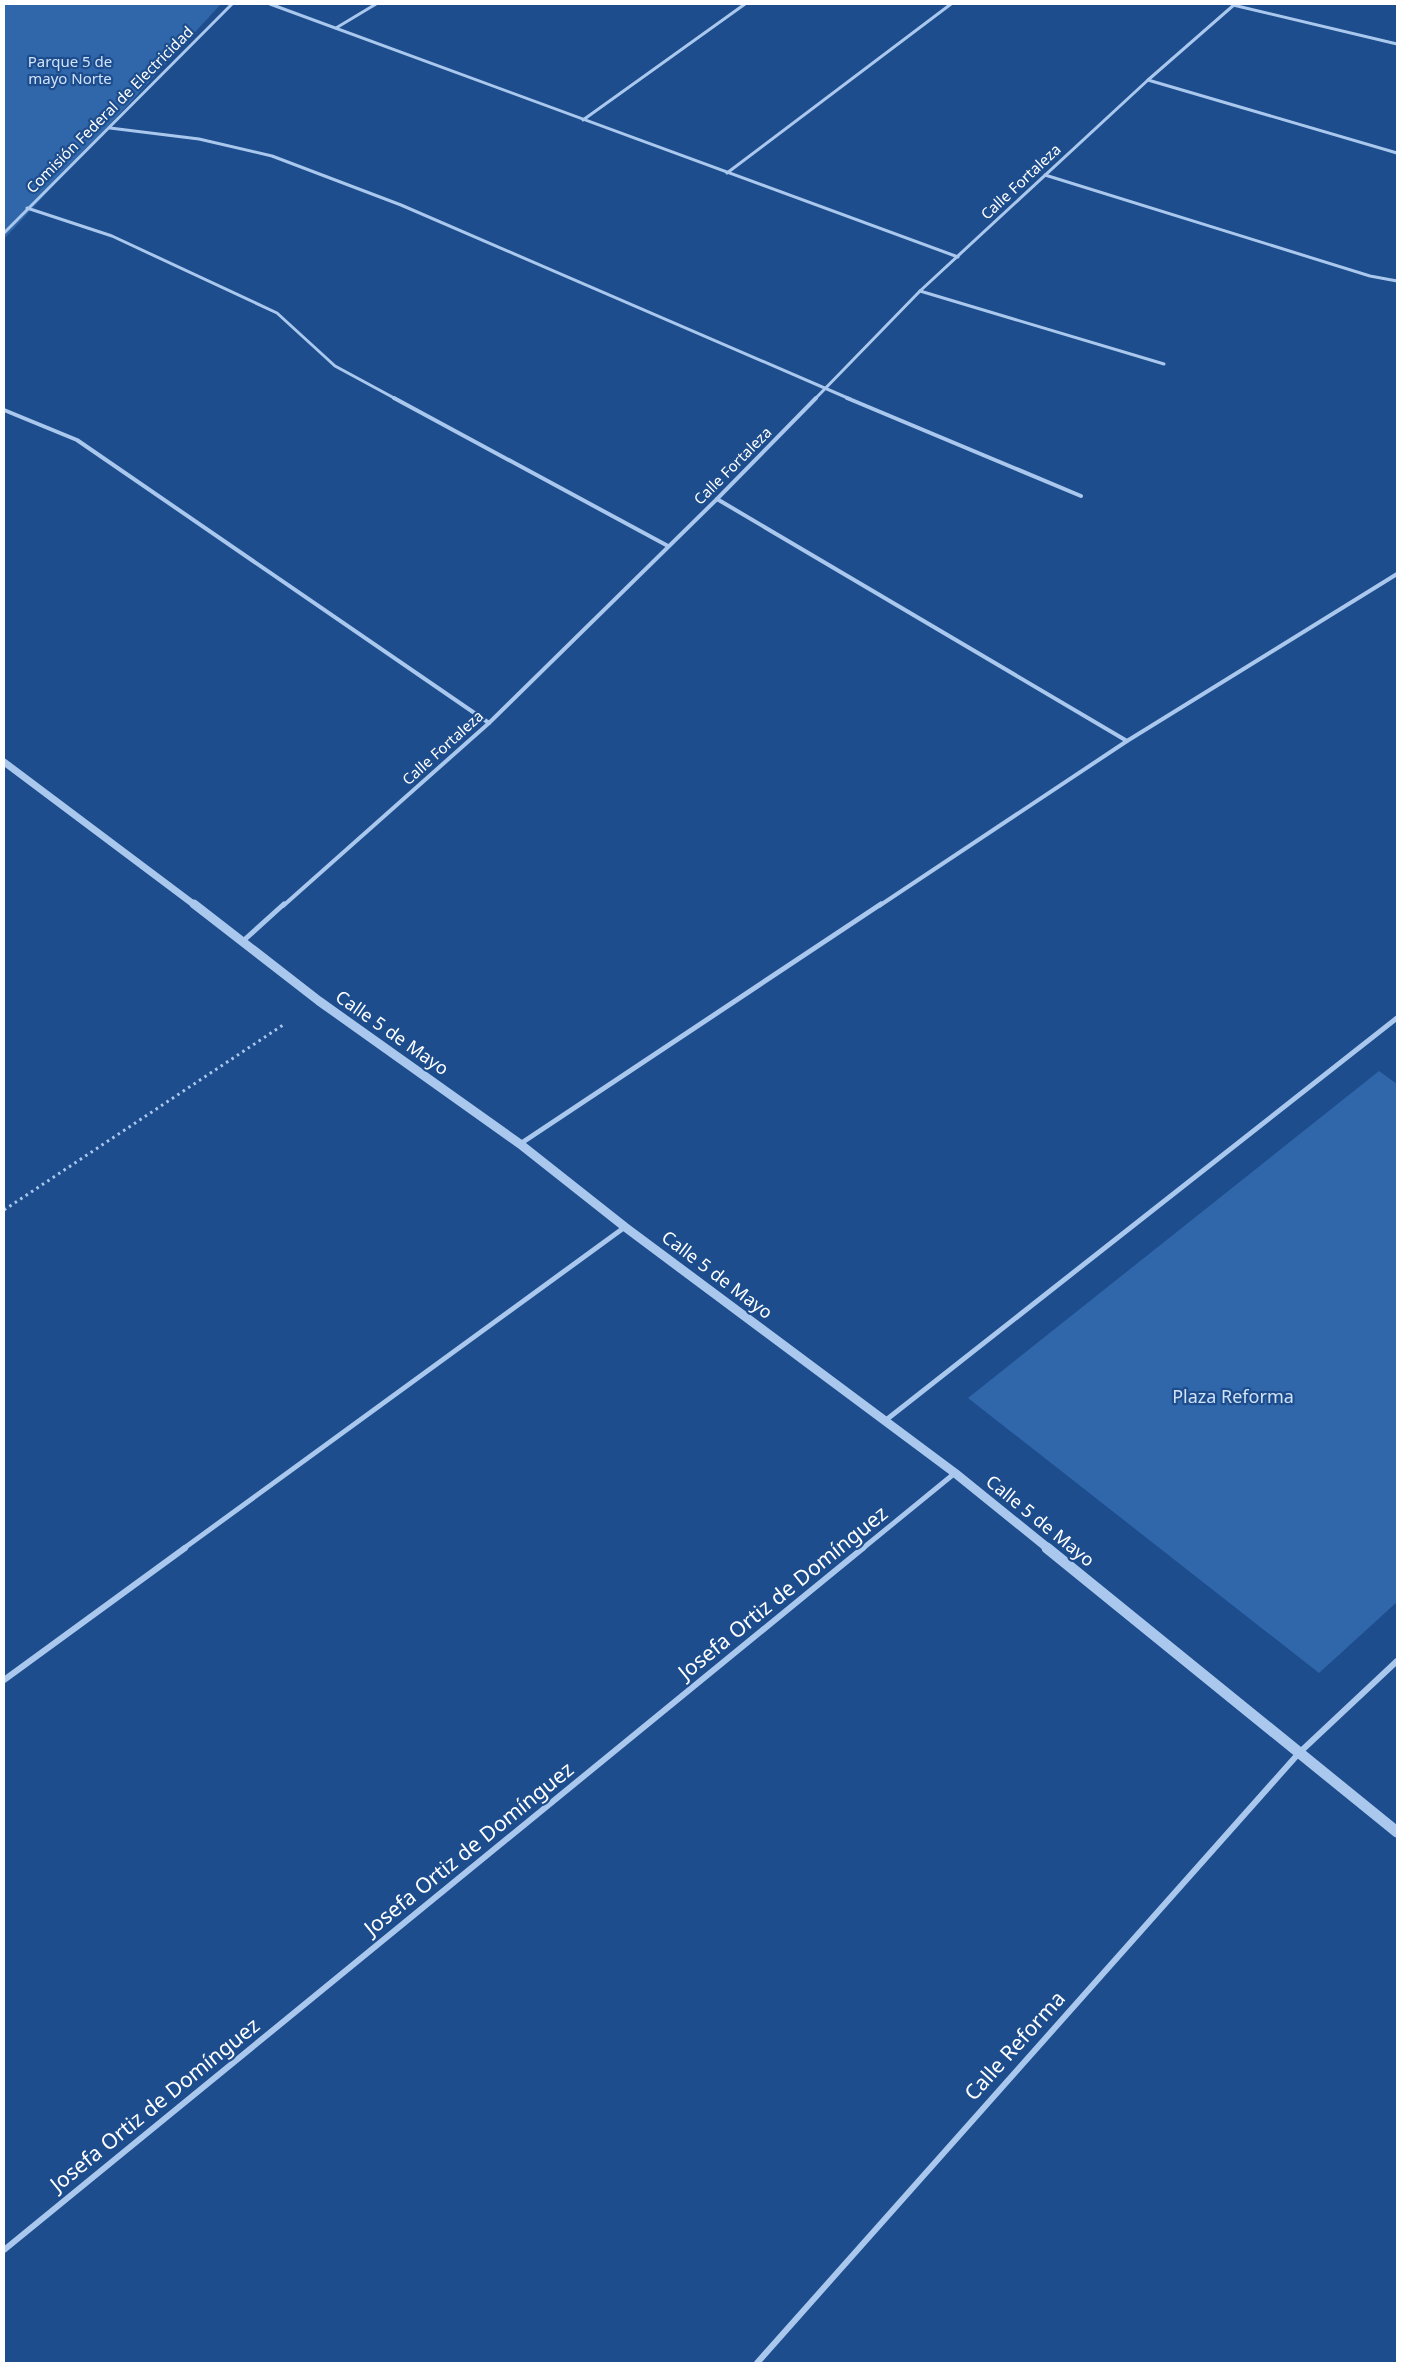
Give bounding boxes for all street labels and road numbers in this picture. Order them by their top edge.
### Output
street label: Comisión Federal de Electricidad [21,21,197,197]
street label: Calle Fortaleza [976,139,1065,224]
street label: Calle Fortaleza [689,422,776,509]
street label: Calle Fortaleza [398,706,487,789]
street label: Calle 5 de Mayo [331,984,454,1080]
street label: Calle 5 de Mayo [657,1225,778,1324]
street label: Calle 5 de Mayo [981,1469,1100,1571]
street label: Josefa Ortiz de Domínguez [670,1499,893,1687]
street label: Josefa Ortiz de Domínguez [356,1755,579,1943]
street label: Calle Reforma [958,1985,1071,2106]
street label: Josefa Ortiz de Domínguez [42,2011,265,2199]

